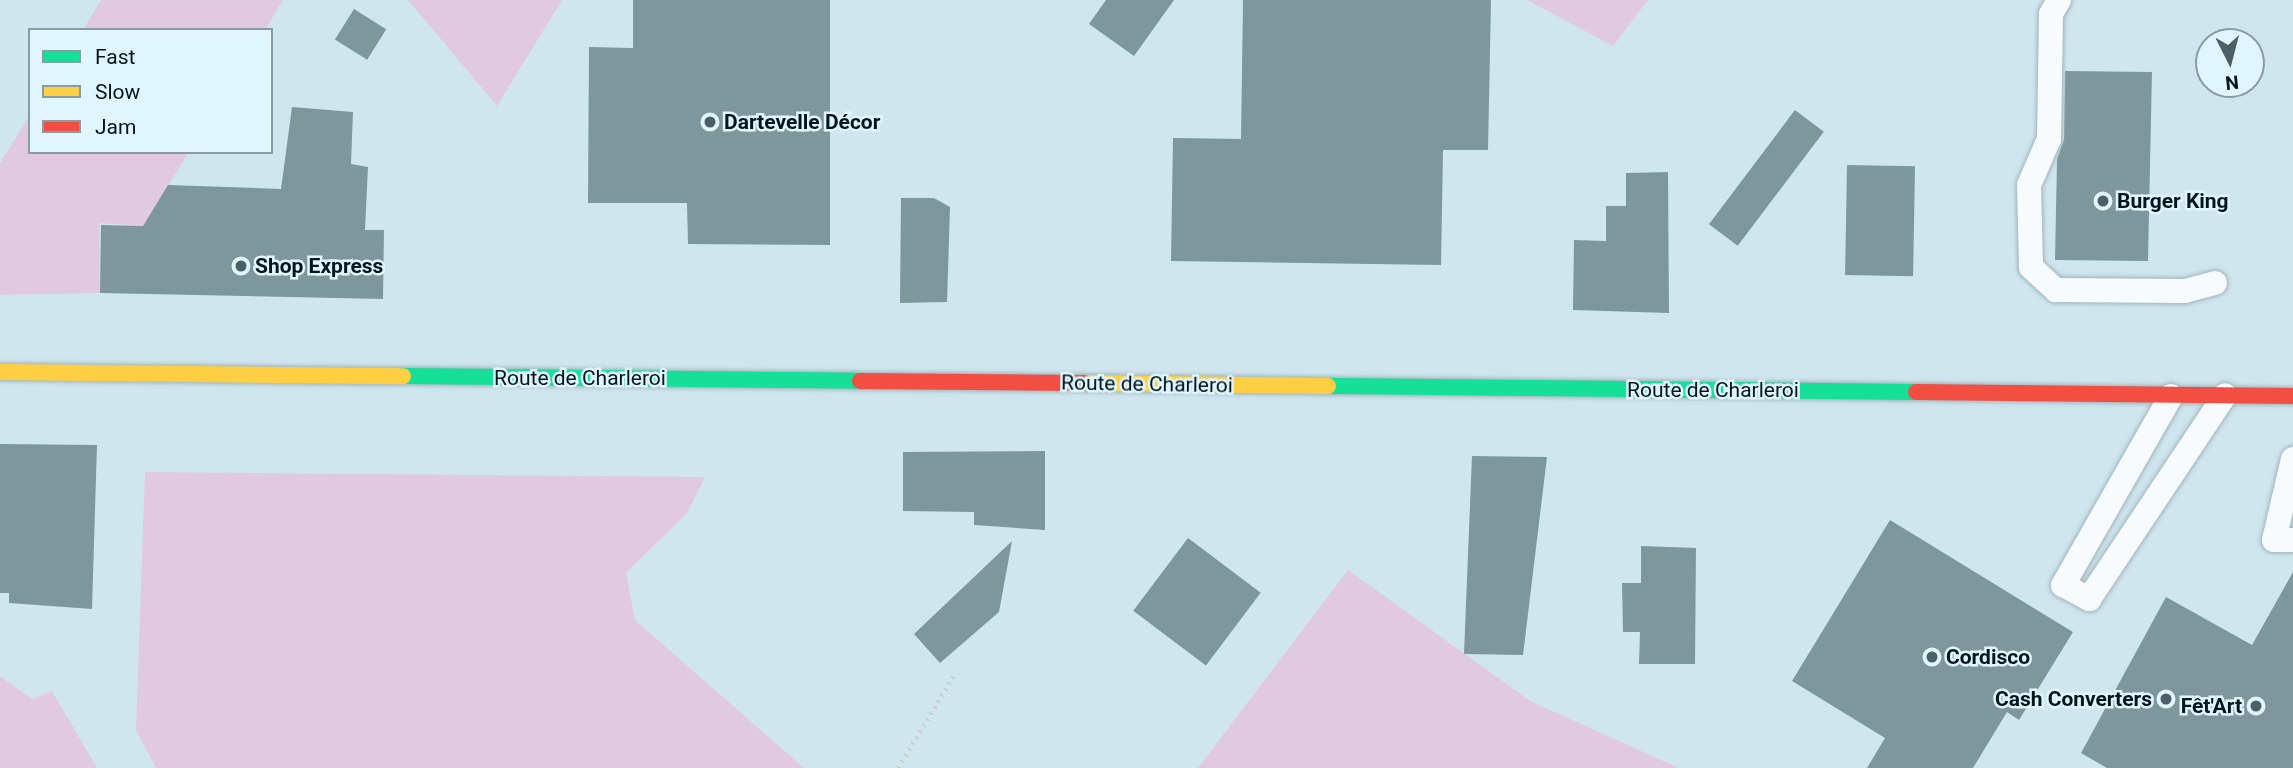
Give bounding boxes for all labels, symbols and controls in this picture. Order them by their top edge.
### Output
legend [28,28,273,154]
north arrow [2195,28,2265,98]
text: Fast [95,45,135,69]
text: N [2224,70,2240,95]
text: Slow [95,80,140,104]
place label: Dartevelle Décor [724,109,880,135]
marker: Dartevelle Décor [702,114,718,130]
text: Jam [95,115,136,139]
place label: Burger King [2117,188,2229,214]
marker: Burger King [2095,193,2111,209]
place label: Shop Express [255,253,383,279]
marker: Shop Express [233,258,249,274]
street label: Route de Charleroi [494,365,666,391]
street label: Route de Charleroi [1061,370,1233,398]
street label: Route de Charleroi [1627,377,1799,403]
place label: Cordisco [1946,644,2030,670]
marker: Cordisco [1924,649,1940,665]
place label: Cash Converters [1995,686,2152,712]
marker: Cash Converters [2158,691,2174,707]
place label: Fêt'Art [2181,693,2242,719]
marker: Fêt'Art [2248,698,2264,714]

